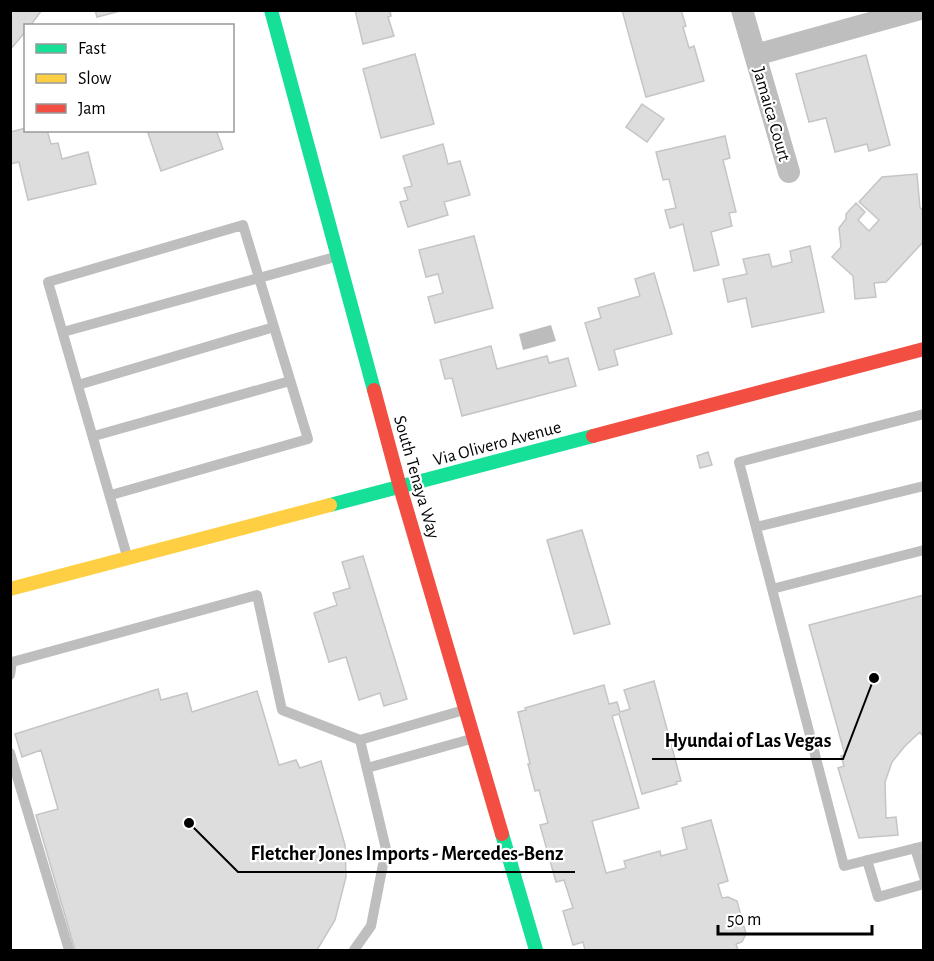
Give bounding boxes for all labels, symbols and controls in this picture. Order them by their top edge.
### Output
legend [24,24,234,132]
text: Fast [78,40,106,58]
street label: Jamaica Court [749,65,793,164]
text: Slow [78,70,111,88]
text: Jam [78,100,106,118]
street label: South Tenaya Way [390,414,442,541]
street label: Via Olivero Avenue [431,418,563,470]
callout: Hyundai of Las Vegas [652,721,843,759]
text: Hyundai of Las Vegas [665,731,832,751]
callout: Fletcher Jones Imports - Mercedes-Benz [238,834,575,872]
text: Fletcher Jones Imports - Mercedes-Benz [251,844,563,864]
scale bar [718,898,872,936]
text: 50 m [727,911,761,929]

